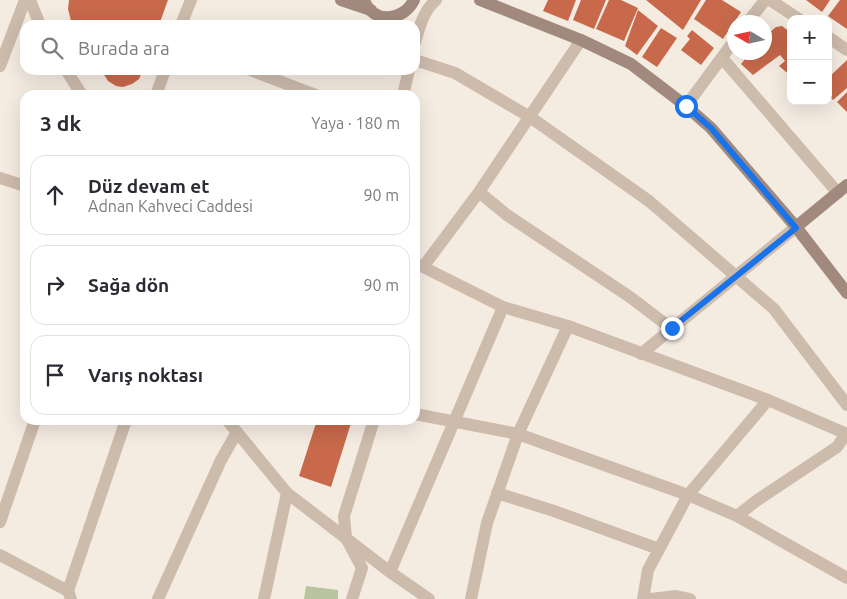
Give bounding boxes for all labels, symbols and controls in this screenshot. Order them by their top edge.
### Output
north arrow [727,15,772,60]
map controls [787,15,832,105]
button: + [787,15,832,60]
search box [20,20,420,75]
icon: search [38,34,66,62]
text: Burada ara [78,37,170,59]
button: − [787,60,832,105]
route start [675,95,698,118]
text: 3 dk [40,111,81,135]
text: Yaya · 180 m [311,114,400,132]
text: Düz devam et [88,175,209,197]
icon: ahead [41,181,69,209]
text: 90 m [363,186,399,204]
text: Adnan Kahveci Caddesi [88,197,253,215]
icon: right [41,271,69,299]
text: Sağa dön [88,274,169,296]
text: 90 m [363,276,399,294]
route end [661,317,684,340]
icon: arrive [41,361,69,389]
text: Varış noktası [88,364,203,386]

